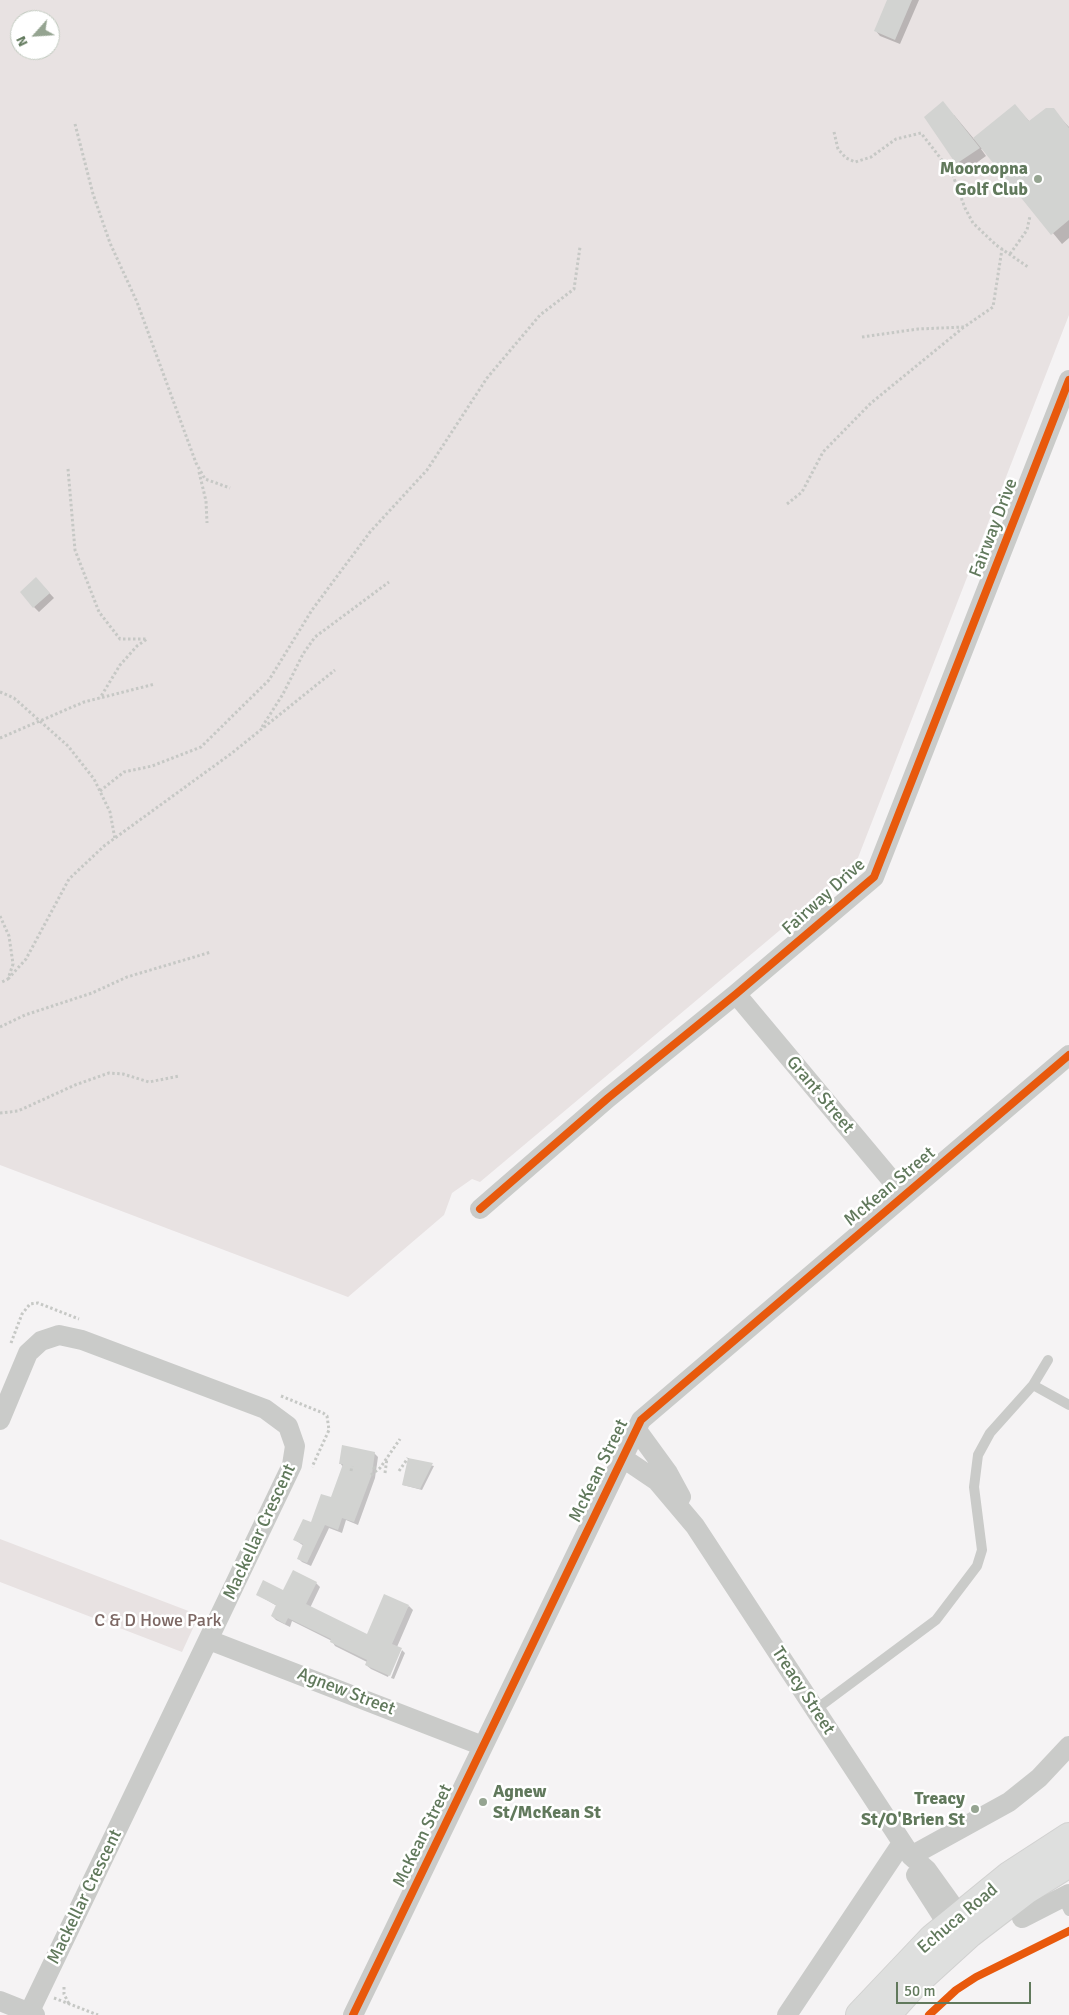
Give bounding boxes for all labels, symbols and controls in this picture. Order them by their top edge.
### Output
north arrow [10,10,60,60]
text: N [12,33,32,49]
place label: Mooroopna Golf Club [940,158,1028,200]
marker: Mooroopna Golf Club [1032,173,1044,185]
street label: Fairway Drive [965,475,1023,581]
street label: Fairway Drive [778,854,870,940]
street label: Grant Street [781,1052,859,1138]
street label: McKean Street [840,1143,940,1231]
street label: McKean Street [565,1416,633,1526]
street label: Mackellar Crescent [219,1461,301,1603]
park label: C & D Howe Park [94,1610,222,1632]
street label: Treacy Street [767,1643,839,1739]
street label: Agnew Street [294,1663,398,1721]
street label: McKean Street [389,1781,457,1891]
place label: Agnew St/McKean St [493,1781,601,1824]
place label: Treacy St/O'Brien St [861,1788,965,1830]
marker: Agnew St/McKean St [477,1796,489,1808]
marker: Treacy St/O'Brien St [969,1803,981,1815]
street label: Mackellar Crescent [43,1826,127,1968]
street label: Echuca Road [913,1879,1003,1959]
scale bar [899,1972,1034,2004]
text: 50 m [904,1982,935,2000]

